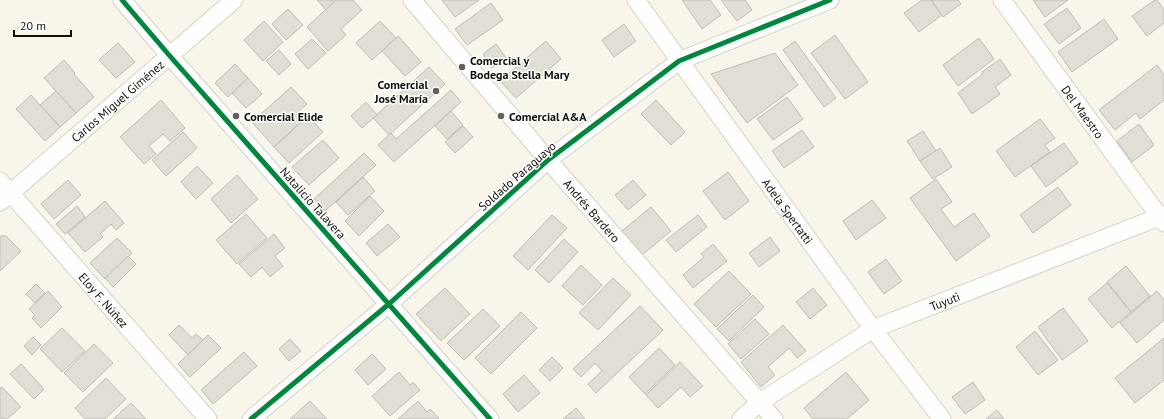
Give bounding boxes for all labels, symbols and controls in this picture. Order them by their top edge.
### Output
scale bar [14,12,71,38]
text: 20 m [20,18,46,33]
place label: Comercial y Bodega Stella Mary [470,53,570,82]
street label: Carlos Miguel Giménez [68,57,167,145]
marker: Comercial y Bodega Stella Mary [457,62,467,72]
place label: Comercial José María [373,77,428,106]
street label: Del Maestro [1059,82,1107,141]
marker: Comercial José María [431,86,441,96]
place label: Comercial Elide [244,109,323,124]
place label: Comercial A&A [509,109,587,124]
marker: Comercial Elide [231,111,241,121]
marker: Comercial A&A [496,111,506,121]
street label: Soldado Paraguayo [475,138,559,214]
street label: Natalicio Talavera [277,164,349,242]
street label: Adela Spertatti [759,175,817,247]
street label: Andrés Bardero [561,176,624,245]
street label: Eloy F. Núñez [76,269,132,331]
street label: Tuyutì [927,288,962,314]

